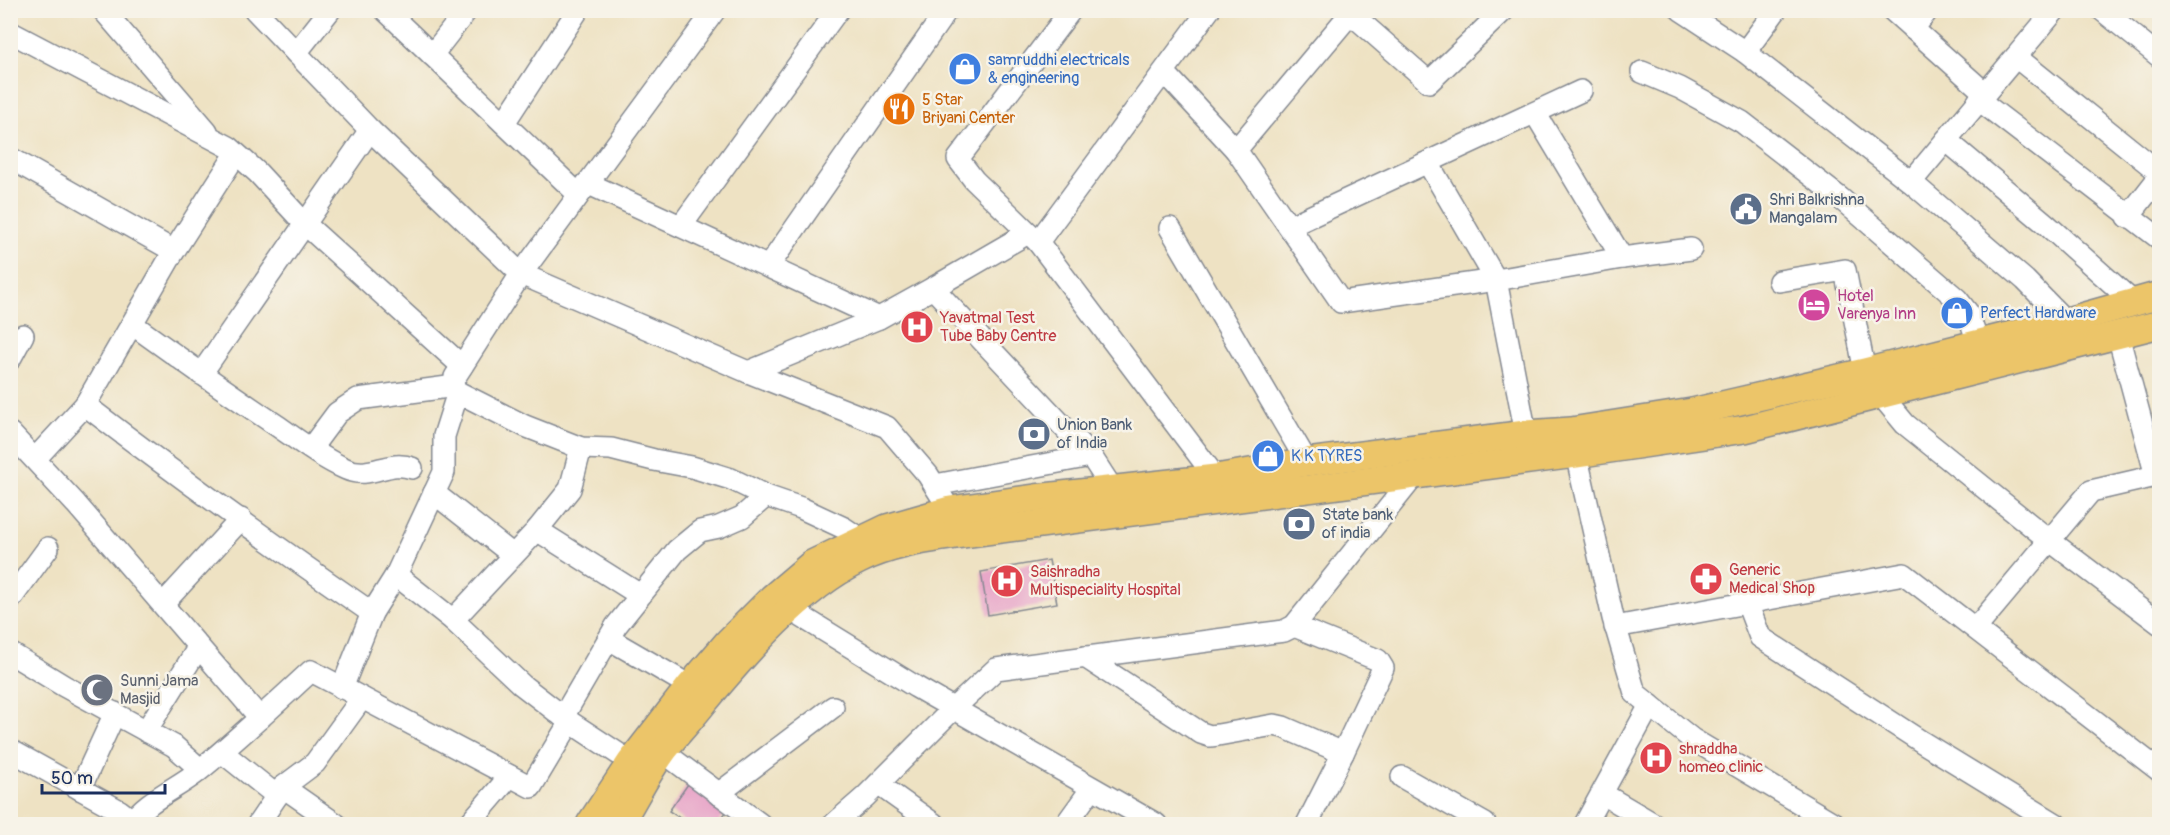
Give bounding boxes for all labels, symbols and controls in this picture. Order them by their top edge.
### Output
place label: samruddhi electricals & engineering [988,50,1129,88]
shop icon: samruddhi electricals & engineering [947,51,983,87]
place label: 5 Star Briyani Center [922,90,1015,128]
restaurant icon: 5 Star Briyani Center [881,91,917,127]
place label: Shri Balkrishna Mangalam [1769,190,1865,228]
public building icon: Shri Balkrishna Mangalam [1728,191,1764,227]
place label: Hotel Varenya Inn [1837,286,1916,324]
hotel icon: Hotel Varenya Inn [1796,287,1832,323]
shop icon: Perfect Hardware [1939,295,1975,331]
place label: Perfect Hardware [1980,303,2096,323]
place label: Yavatmal Test Tube Baby Centre [939,308,1056,346]
hospital icon: Yavatmal Test Tube Baby Centre [899,309,935,345]
place label: Union Bank of India [1057,415,1133,453]
bank icon: Union Bank of India [1016,416,1052,452]
shop icon: K K TYRES [1250,438,1286,474]
place label: K K TYRES [1291,446,1362,466]
place label: State bank of india [1322,505,1393,543]
bank icon: State bank of india [1281,506,1317,542]
place label: Generic Medical Shop [1729,560,1815,598]
pharmacy icon: Generic Medical Shop [1688,561,1724,597]
place label: Saishradha Multispeciality Hospital [1030,562,1181,600]
hospital icon: Saishradha Multispeciality Hospital [989,563,1025,599]
place label: Sunni Jama Masjid [120,671,199,709]
mosque icon: Sunni Jama Masjid [79,672,115,708]
place label: shraddha homeo clinic [1679,739,1763,777]
hospital icon: shraddha homeo clinic [1638,740,1674,776]
scale bar [42,757,165,795]
text: 50 m [51,767,93,790]

